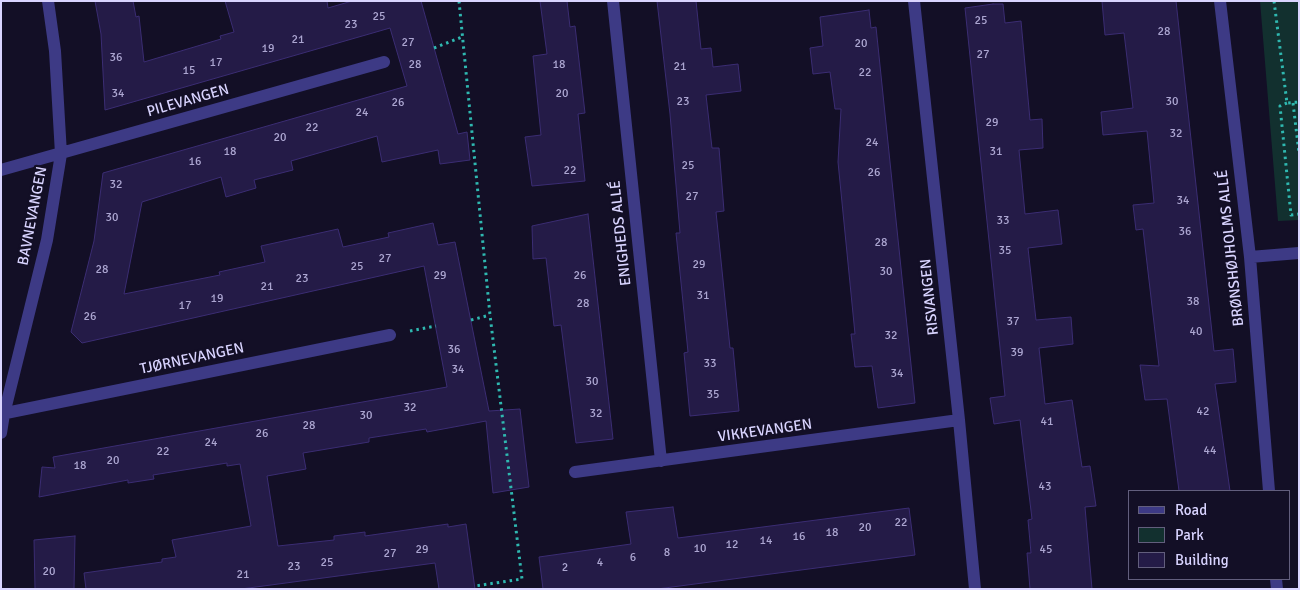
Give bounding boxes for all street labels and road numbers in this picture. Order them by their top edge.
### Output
street label: PILEVANGEN [145,81,231,121]
street label: BAVNEVANGEN [15,165,51,267]
street label: BRØNSHØJHOLMS ALLÉ [1214,169,1248,327]
street label: ENIGHEDS ALLÉ [607,179,635,287]
street label: RISVANGEN [917,258,943,336]
street label: TJØRNEVANGEN [138,339,246,379]
street label: VIKKEVANGEN [717,415,813,447]

